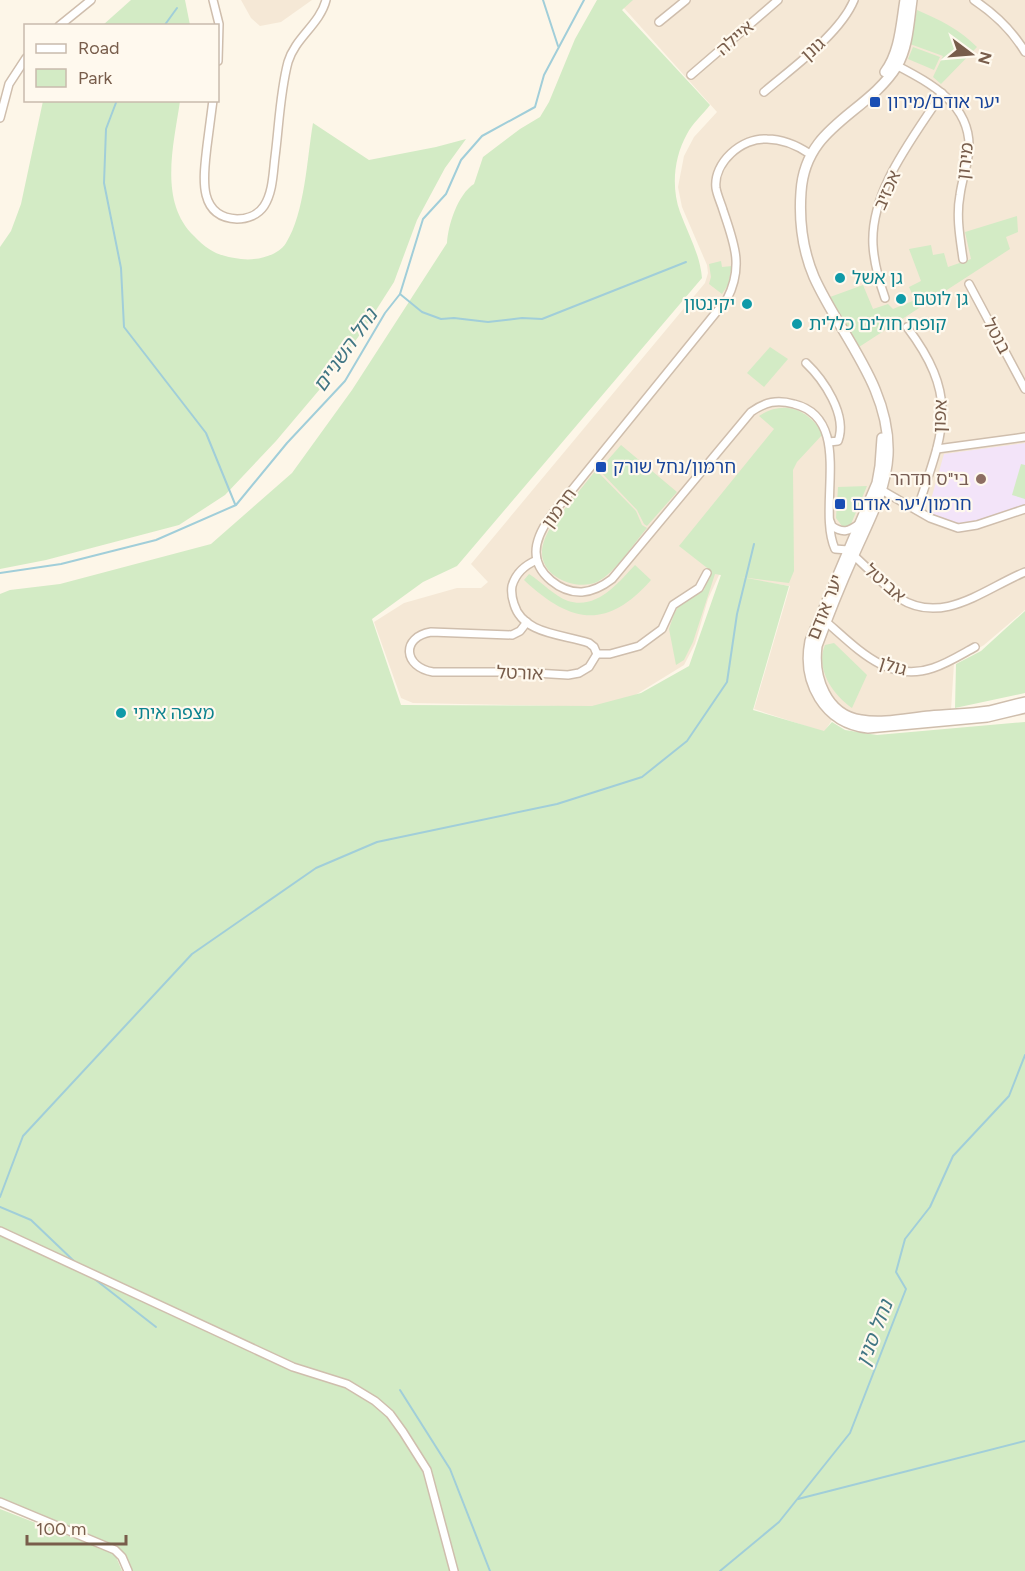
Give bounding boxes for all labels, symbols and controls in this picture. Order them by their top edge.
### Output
street label: איילה [712,16,758,60]
legend [24,24,219,102]
north arrow [941,24,1001,84]
street label: גונן [796,32,830,66]
text: Road [78,37,119,59]
text: N [974,49,996,67]
text: Park [78,67,113,89]
place label: יער אודם/מירון [887,91,1000,113]
marker: יער אודם/מירון [868,95,882,109]
street label: מירון [952,141,978,181]
street label: אכזיב [869,167,905,213]
place label: גן אשל [852,267,903,289]
marker: גן אשל [833,271,847,285]
place label: גן לוטם [913,288,969,310]
marker: גן לוטם [894,292,908,306]
place label: יקינטון [684,293,735,315]
marker: יקינטון [740,297,754,311]
water label: נחל השניים [308,303,383,396]
place label: קופת חולים כללית [809,313,947,335]
street label: בנטל [978,314,1016,358]
marker: קופת חולים כללית [790,317,804,331]
street label: אפון [928,399,952,433]
place label: חרמון/נחל שורק [613,456,736,478]
marker: חרמון/נחל שורק [594,460,608,474]
place label: בי"ס תדהר [890,468,969,490]
marker: בי"ס תדהר [974,472,988,486]
street label: חרמון [537,484,581,532]
place label: חרמון/יער אודם [852,493,972,515]
marker: חרמון/יער אודם [833,497,847,511]
street label: אביטל [860,559,910,607]
street label: יער אודם [802,571,848,643]
street label: גולן [877,651,910,681]
street label: אורטל [496,661,544,685]
place label: מצפה איתי [133,702,214,724]
marker: מצפה איתי [114,706,128,720]
water label: נחל סנין [850,1295,898,1369]
scale bar [27,1508,126,1546]
text: 100 m [36,1518,86,1540]

